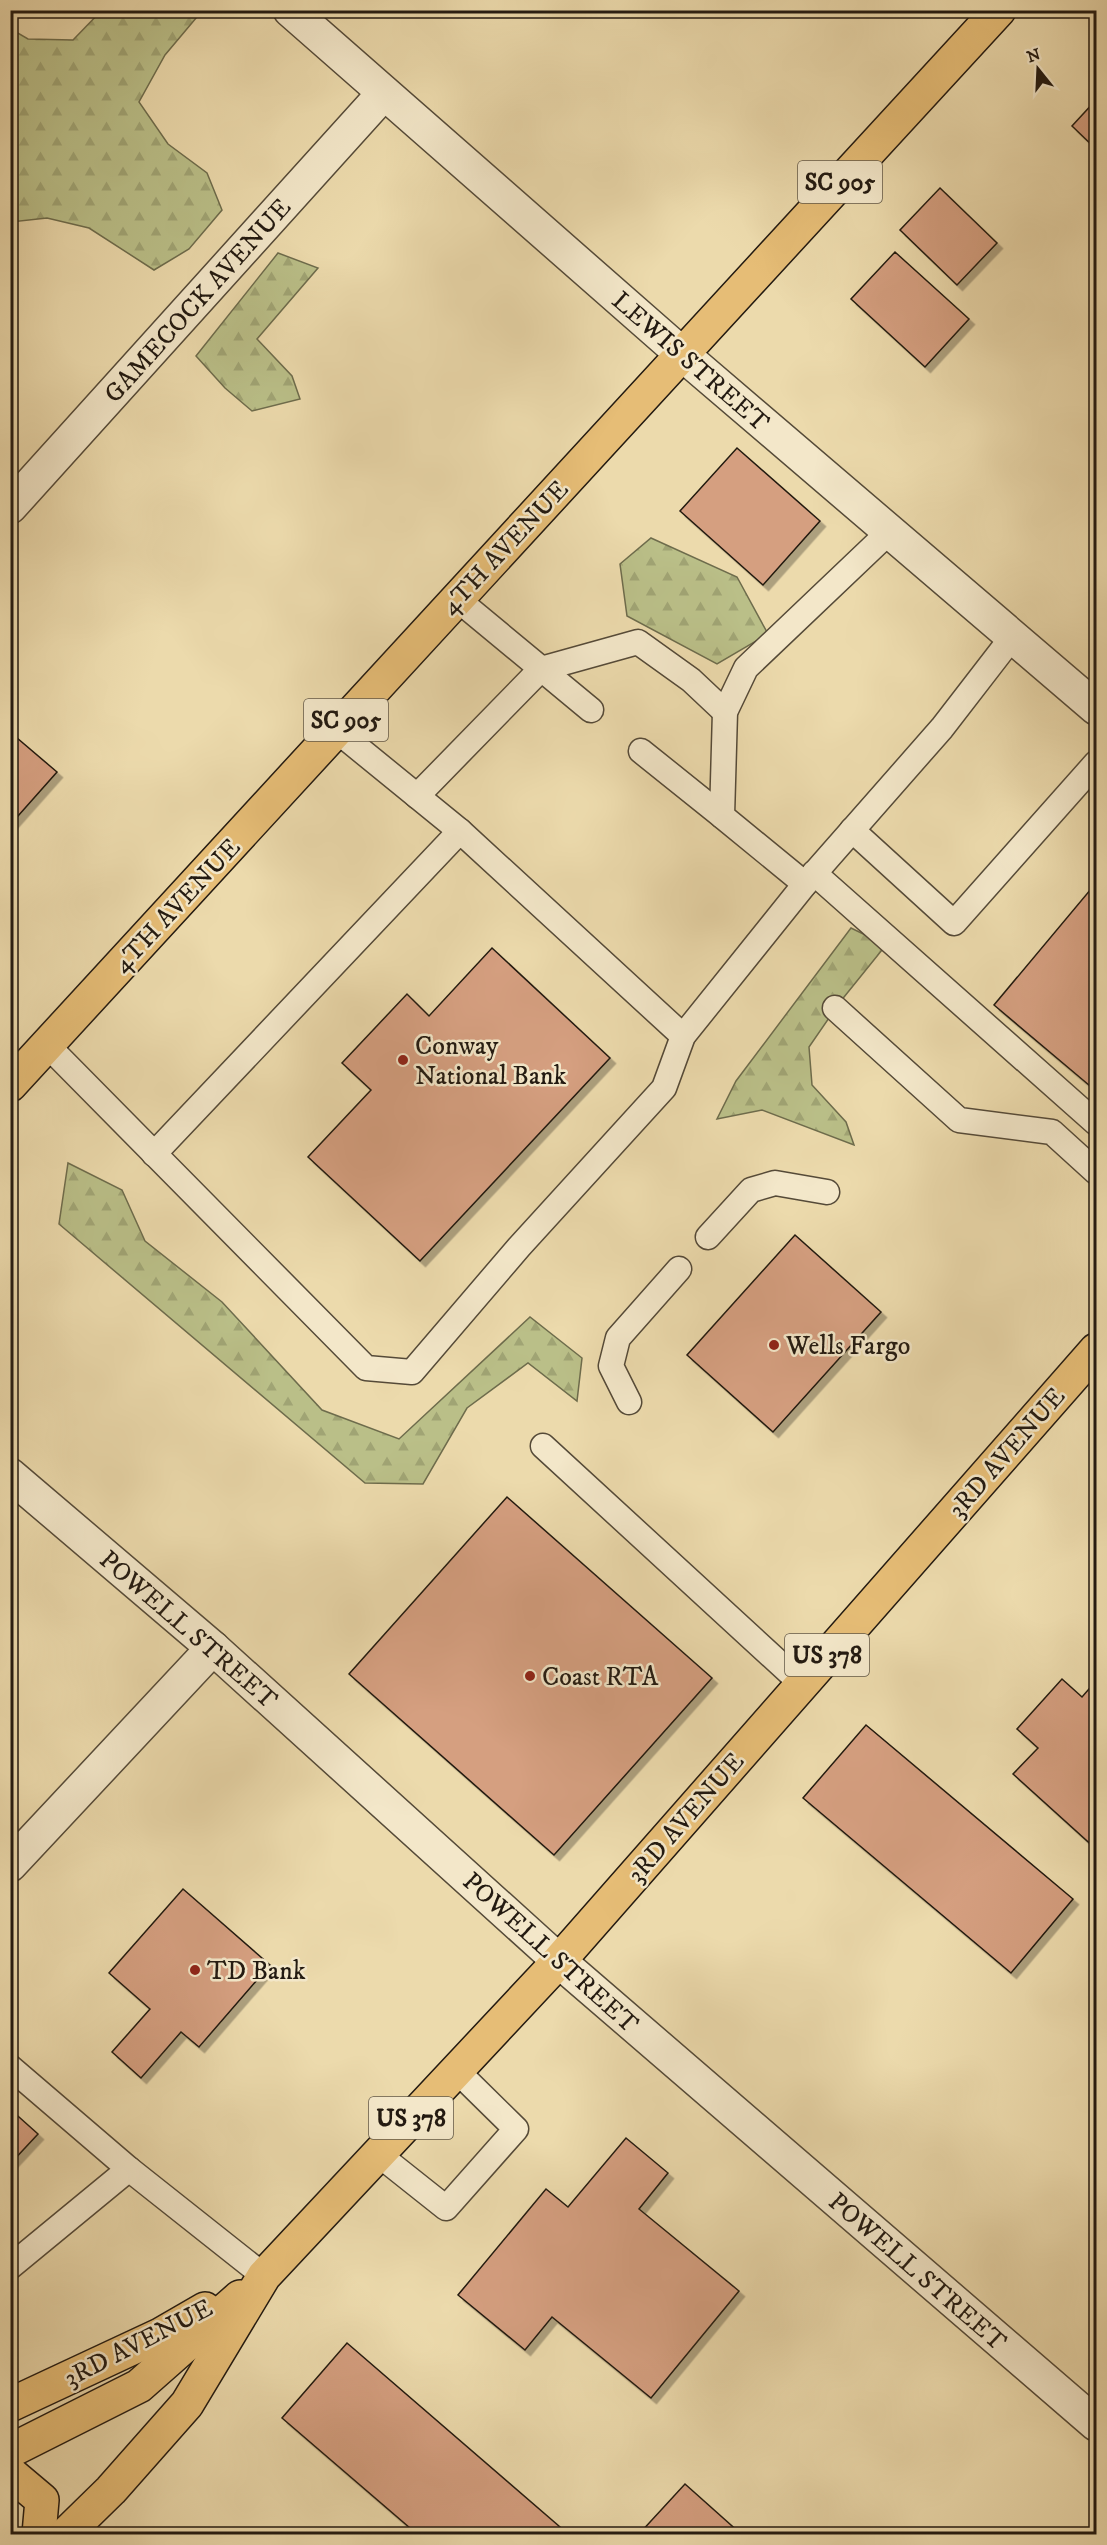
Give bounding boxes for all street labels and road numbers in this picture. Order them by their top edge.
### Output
road number: SC 905 [798,161,882,203]
street label: GAMECOCK AVENUE [97,192,299,410]
street label: LEWIS STREET [604,285,776,440]
street label: 4TH AVENUE [434,474,576,622]
road number: SC 905 [304,699,388,741]
street label: 4TH AVENUE [106,832,248,980]
street label: 3RD AVENUE [941,1381,1073,1525]
street label: POWELL STREET [92,1544,284,1717]
road number: US 378 [785,1634,869,1676]
street label: 3RD AVENUE [620,1746,752,1890]
street label: POWELL STREET [455,1865,645,2041]
road number: US 378 [369,2097,453,2139]
street label: POWELL STREET [821,2186,1013,2359]
street label: 3RD AVENUE [59,2292,219,2395]

